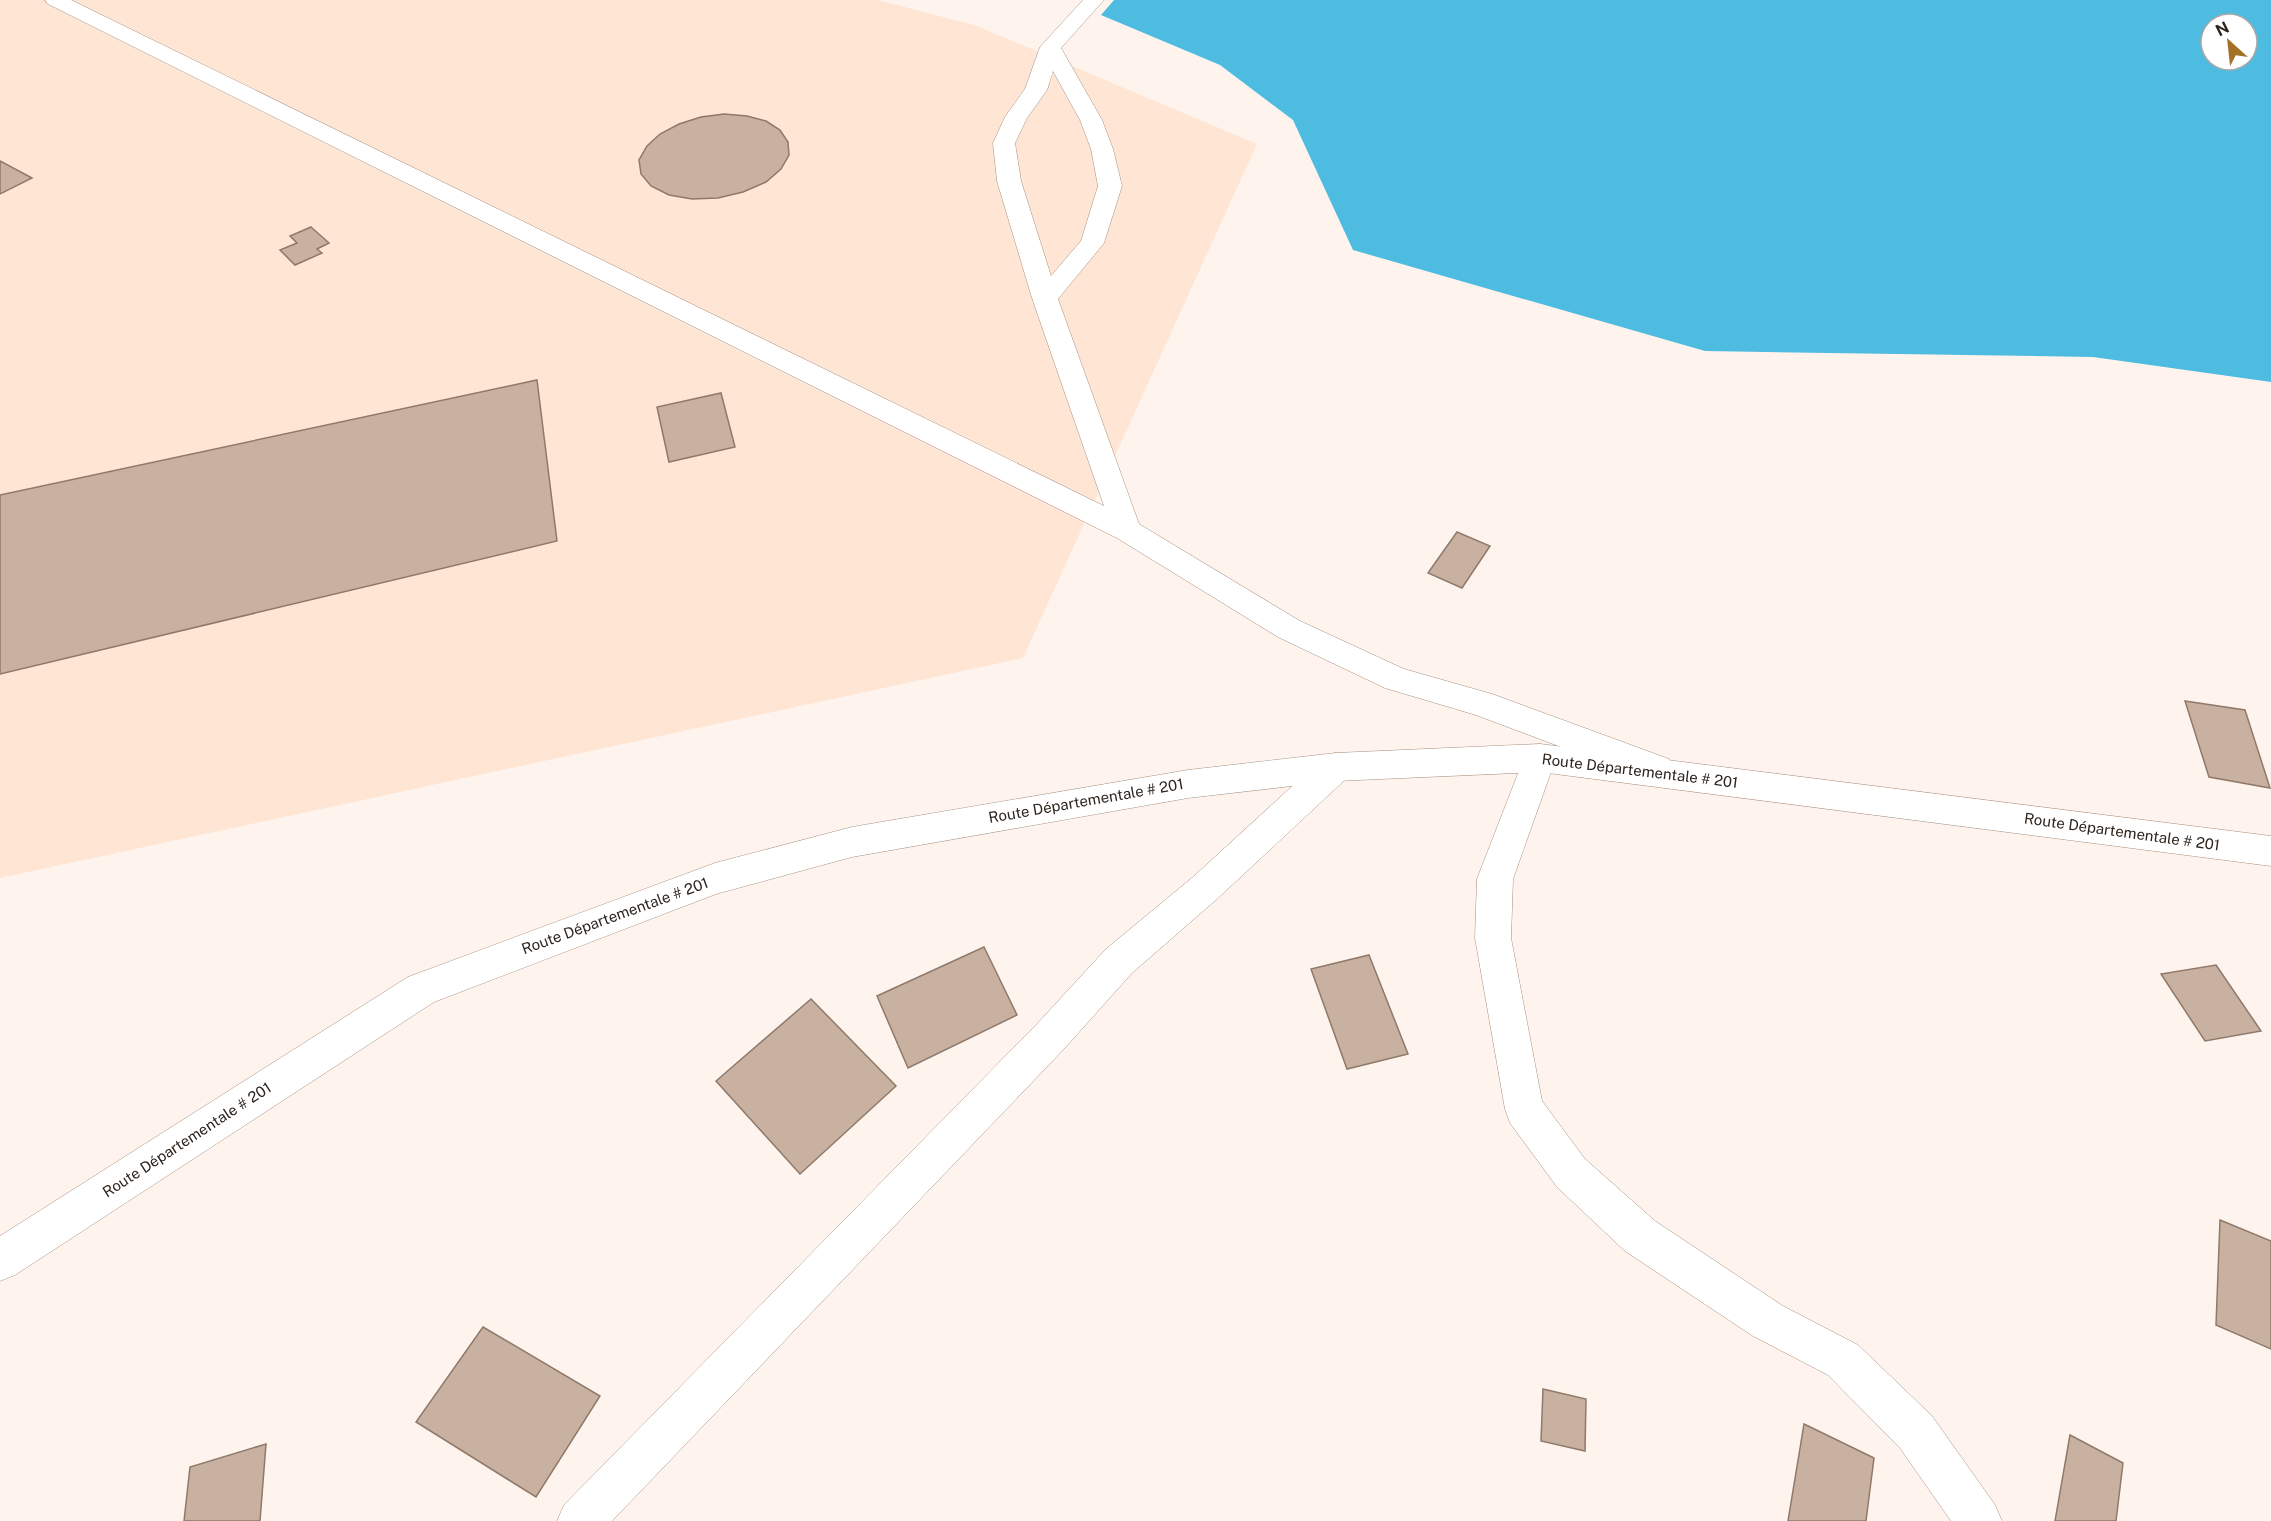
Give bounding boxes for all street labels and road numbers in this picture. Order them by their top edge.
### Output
street label: Route Départementale # 201 [1541,750,1739,791]
street label: Route Départementale # 201 [987,775,1185,826]
street label: Route Départementale # 201 [2023,809,2221,854]
street label: Route Départementale # 201 [519,874,711,957]
street label: Route Départementale # 201 [99,1079,274,1201]

